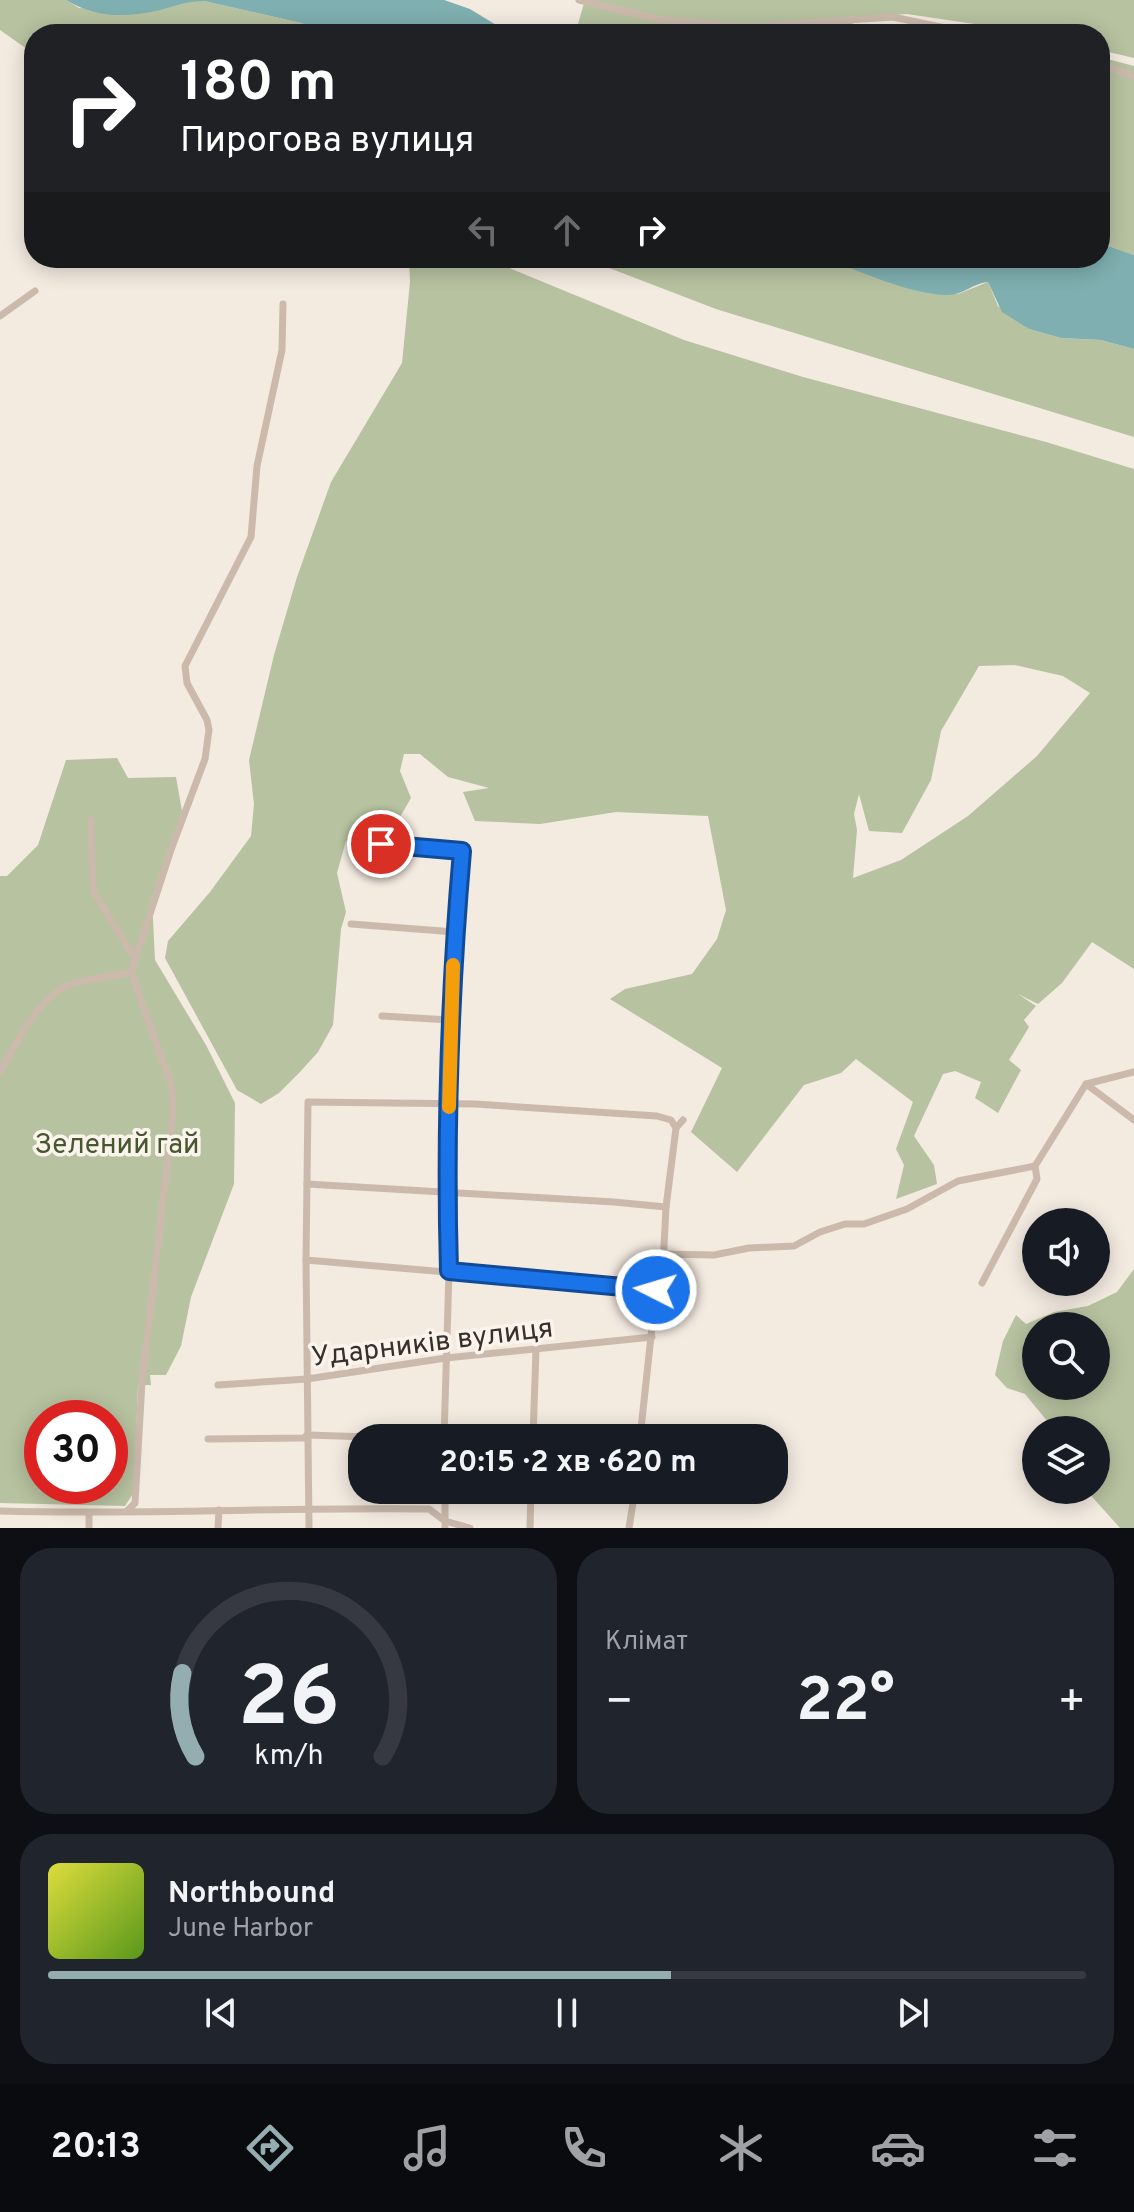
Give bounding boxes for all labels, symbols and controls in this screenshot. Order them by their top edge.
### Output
text: 180 m [180,50,337,120]
icon: right [48,56,152,160]
text: Пирогова вулиця [180,119,474,165]
icon: left [461,208,505,252]
icon: ahead [545,208,589,252]
icon: right [629,208,673,252]
pin [347,810,415,878]
icon: arrive [359,822,403,866]
park label: Зелений гай [34,1128,200,1164]
map controls [1022,1208,1110,1504]
button: sound [1022,1208,1110,1296]
position arrow [614,1248,698,1332]
street label: Ударників вулиця [310,1311,555,1377]
button: search [1022,1312,1110,1400]
speed limit sign: 30 [24,1400,128,1504]
button: layers [1022,1416,1110,1504]
text: 20:15 · 2 хв · 620 m [440,1445,697,1482]
text: Клімат [605,1626,688,1659]
text: 26 [238,1650,340,1755]
text: 22° [796,1666,895,1742]
text: − [605,1676,633,1732]
text: + [1058,1676,1086,1732]
text: km/h [254,1739,323,1775]
text: Northbound [168,1876,335,1913]
text: June Harbor [168,1913,313,1946]
icon: previous [199,1991,243,2035]
icon: pause [545,1991,589,2035]
icon: next [891,1991,935,2035]
icon: directions [242,2120,298,2176]
icon: music [399,2120,455,2176]
icon: phone [556,2120,612,2176]
icon: climate [713,2120,769,2176]
icon: car [870,2120,926,2176]
icon: filters [1027,2120,1083,2176]
text: 20:13 [51,2125,141,2171]

